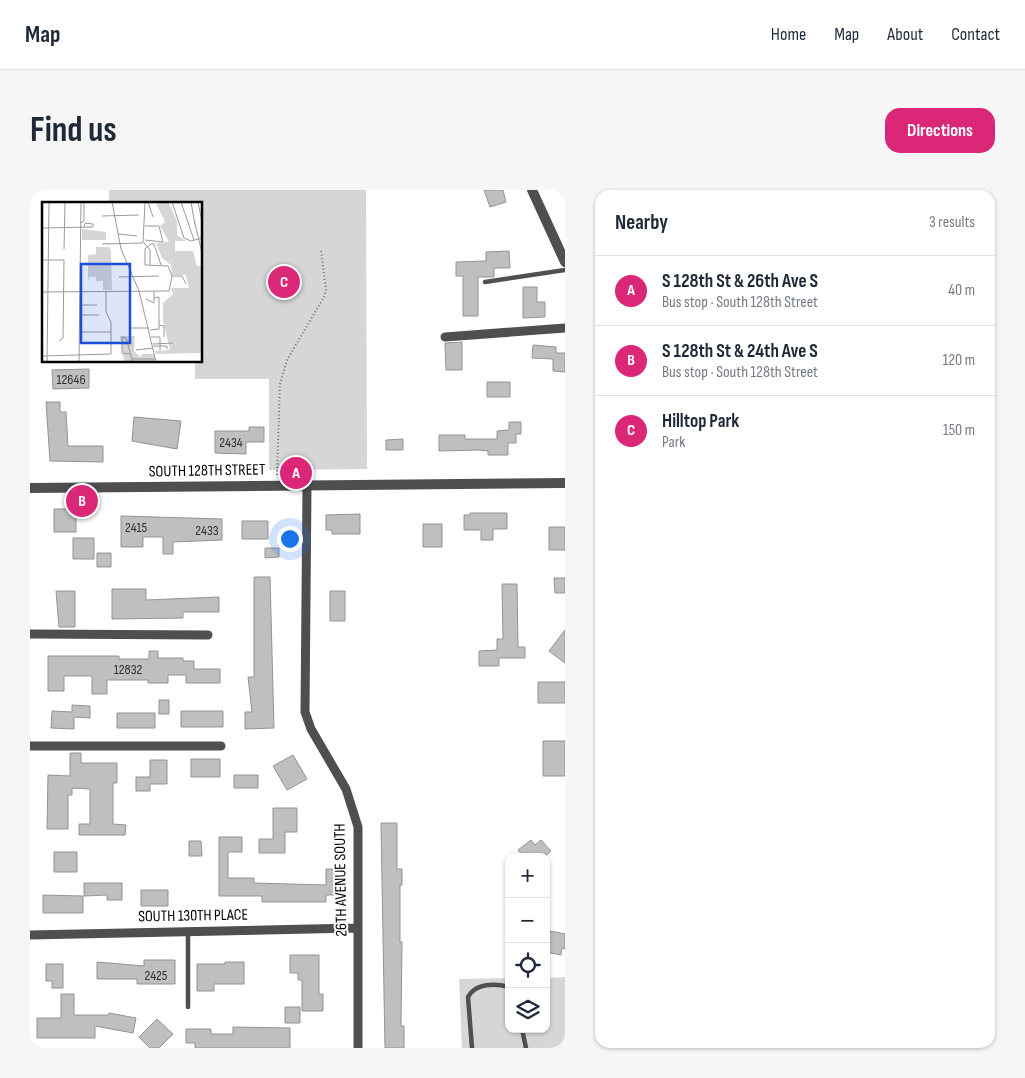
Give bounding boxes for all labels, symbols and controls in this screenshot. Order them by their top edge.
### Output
text: Map [25,20,60,49]
text: Home [771,24,806,45]
text: Map [834,24,859,45]
text: About [887,24,923,45]
text: Contact [951,24,1000,45]
button: Directions [885,108,995,153]
text: Find us [30,109,117,152]
inset map [42,202,202,362]
text: Nearby [615,210,668,235]
text: 3 results [929,213,975,232]
pin: C [268,263,300,301]
text: S 128th St & 26th Ave S [662,270,818,293]
text: A [627,281,635,300]
text: 40 m [948,281,975,300]
text: Bus stop · South 128th Street [662,293,818,312]
text: S 128th St & 24th Ave S [662,340,818,363]
text: B [627,351,635,370]
text: 120 m [943,351,975,370]
text: Bus stop · South 128th Street [662,363,818,382]
house number: 12646 [56,371,86,388]
text: Hilltop Park [662,410,739,433]
text: C [627,421,635,440]
text: 150 m [943,421,975,440]
text: Park [662,433,685,452]
house number: 2434 [219,434,243,451]
pin: A [280,454,312,492]
street label: SOUTH 128TH STREET [149,460,266,482]
pin: B [66,482,98,520]
house number: 2415 [125,519,147,536]
house number: 2433 [195,522,219,539]
your location [277,526,303,552]
house number: 12832 [114,661,143,678]
street label: 26TH AVENUE SOUTH [331,823,351,937]
map controls [505,853,550,1033]
button: + [505,853,550,898]
button: − [505,898,550,943]
street label: SOUTH 130TH PLACE [138,906,248,926]
button: locate [505,943,550,988]
house number: 2425 [145,967,168,984]
button: layers [505,988,550,1033]

